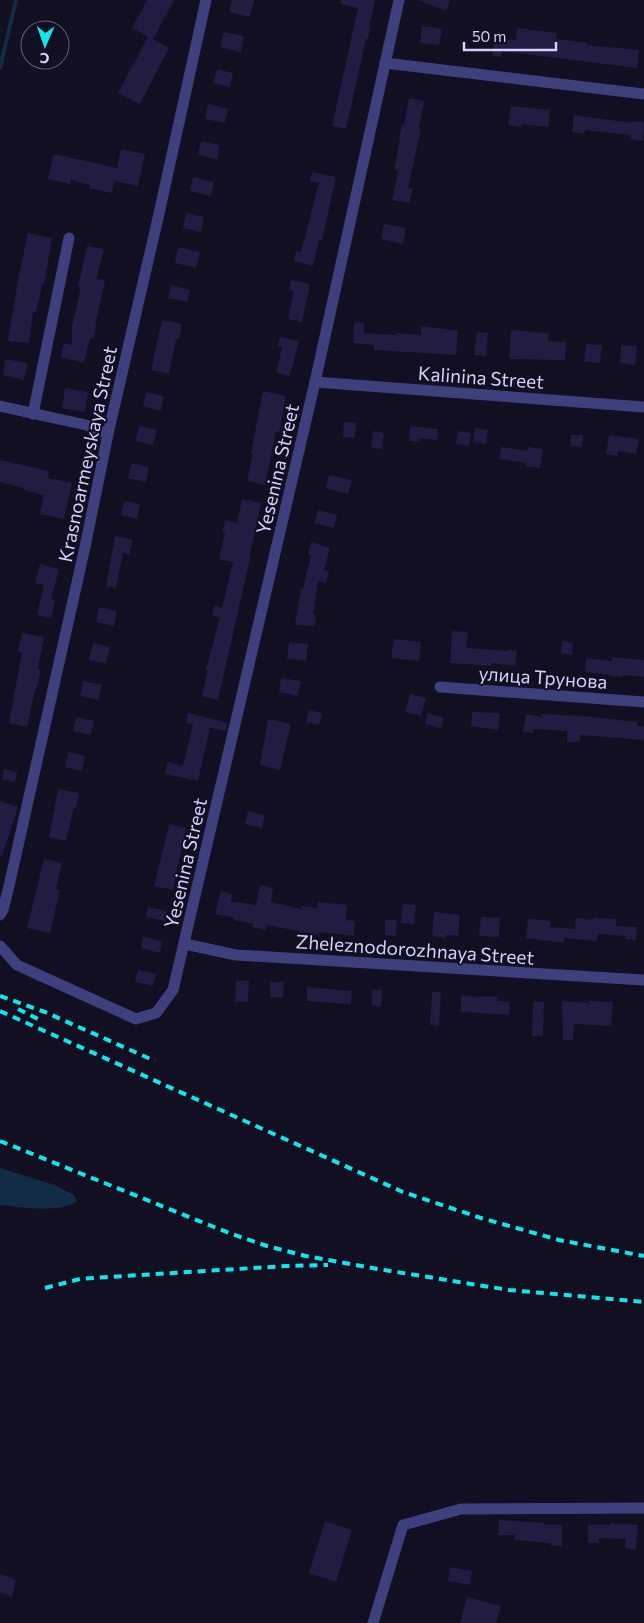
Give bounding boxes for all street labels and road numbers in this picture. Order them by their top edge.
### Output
street label: Krasnoarmeyskaya Street [53,344,121,564]
street label: Kalinina Street [417,361,545,393]
street label: Yesenina Street [251,401,303,537]
street label: улица Трунова [478,661,608,693]
street label: Yesenina Street [159,795,211,931]
street label: Zheleznodorozhnaya Street [295,929,535,969]

